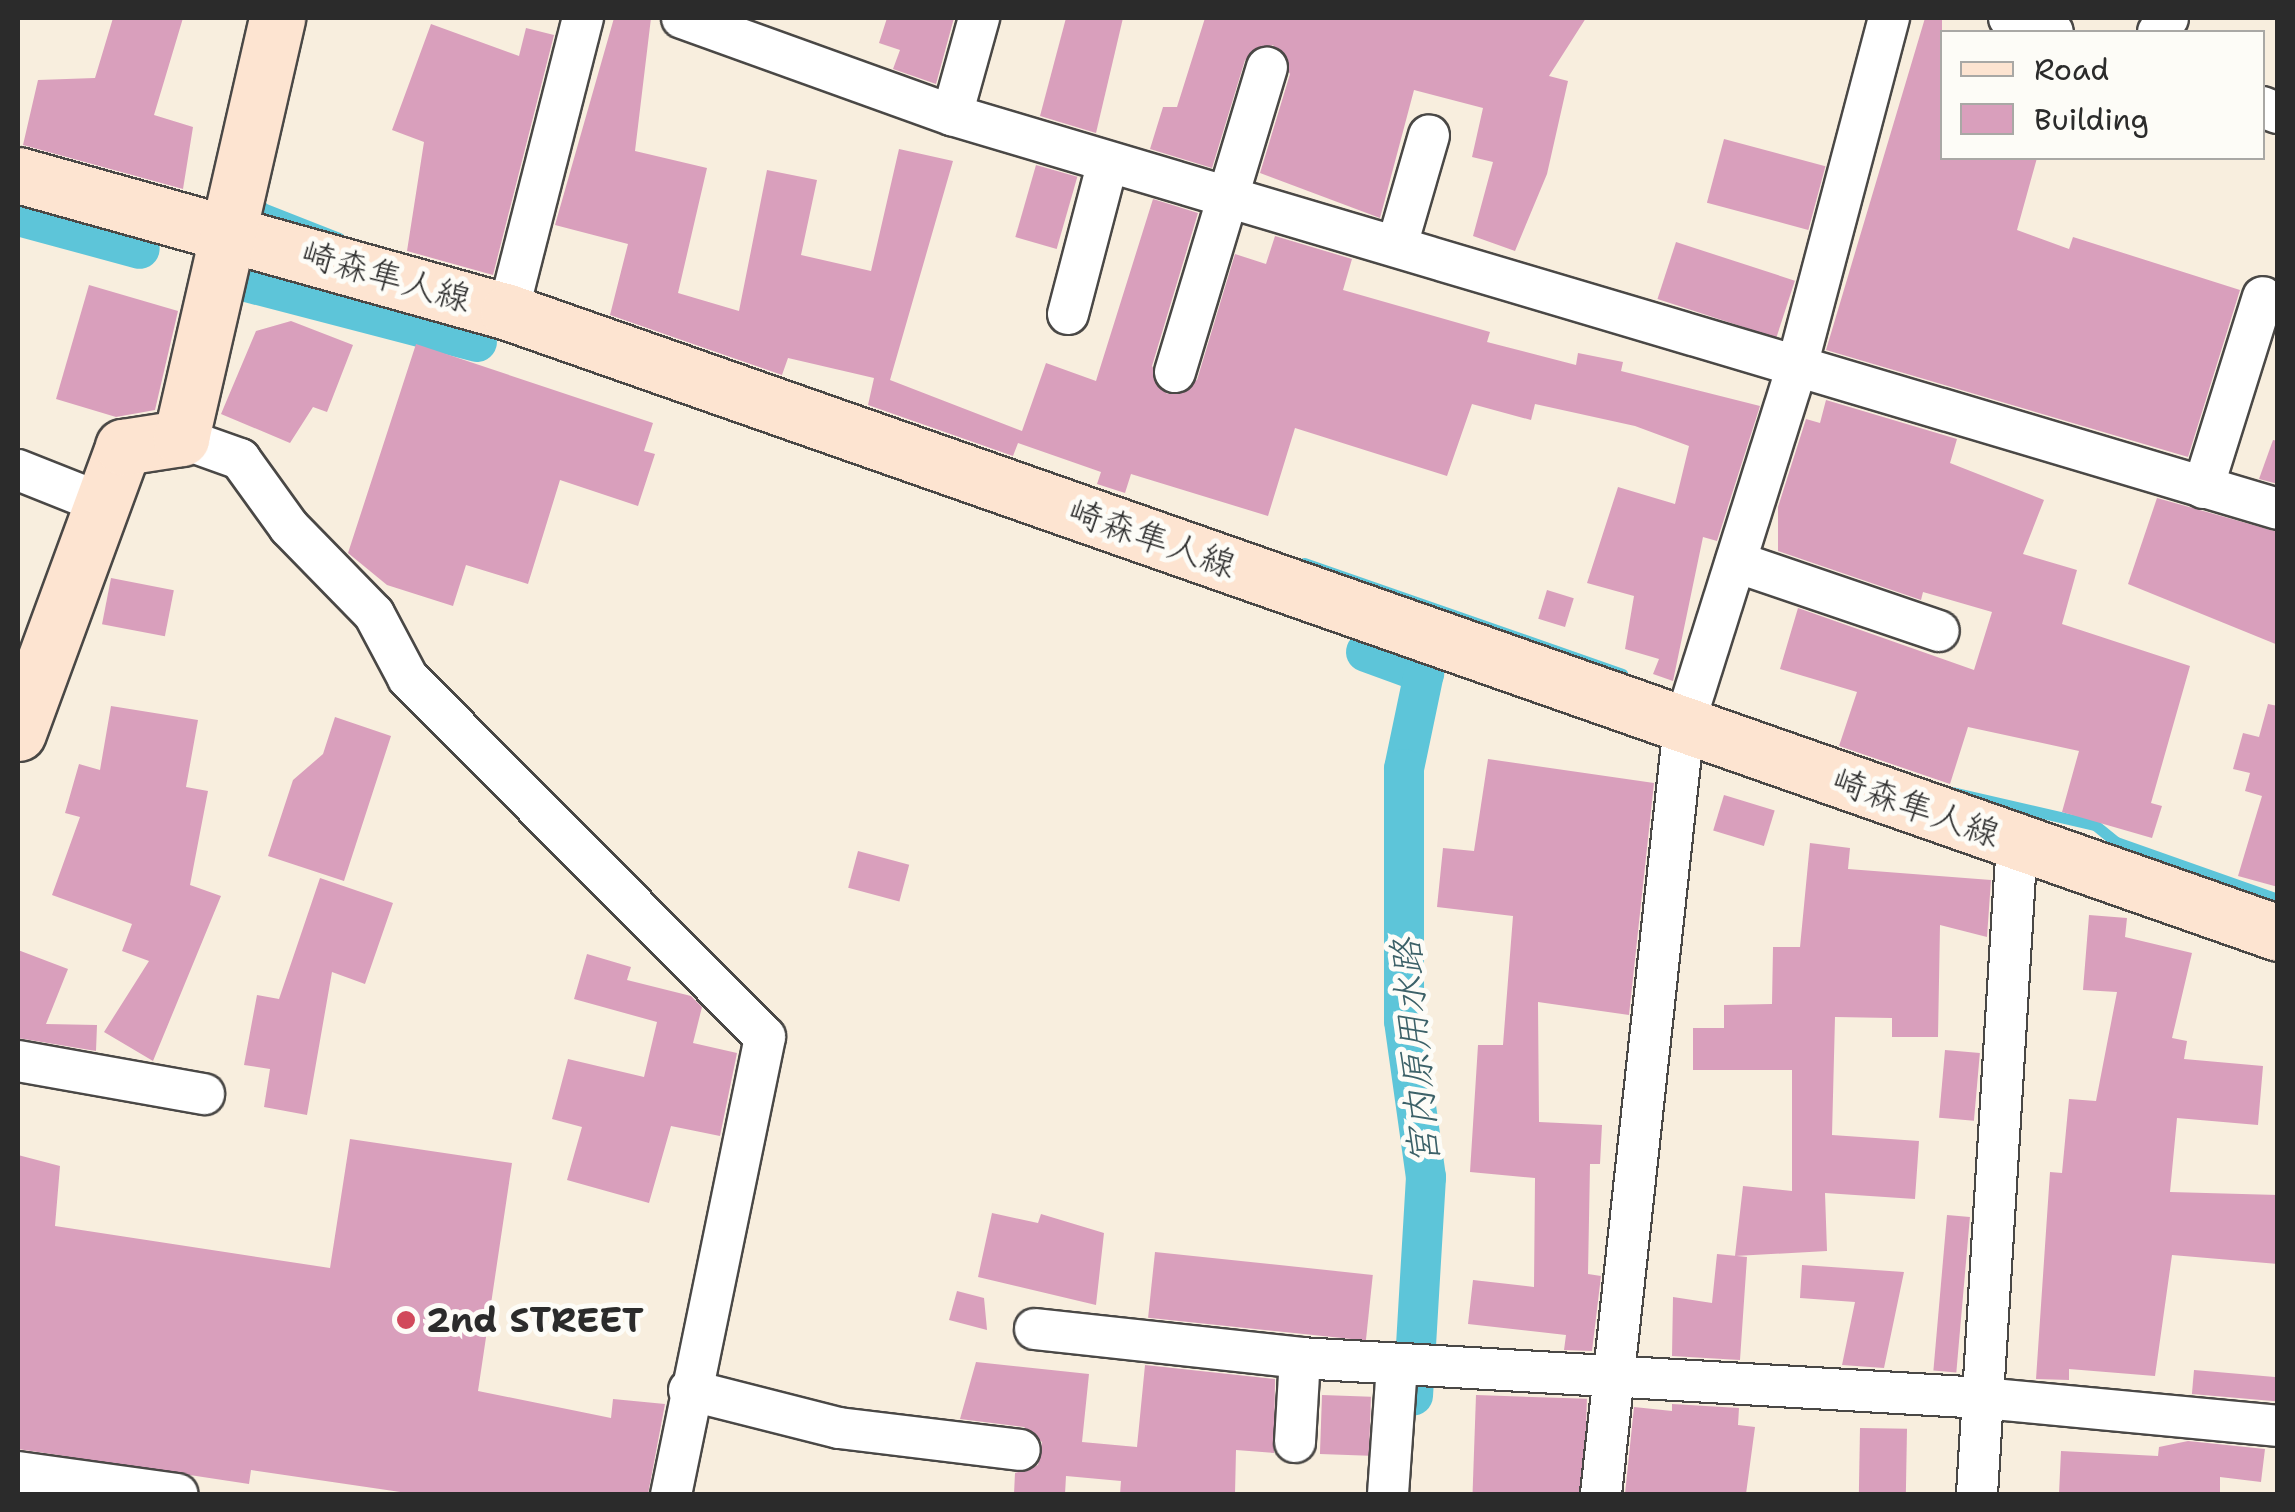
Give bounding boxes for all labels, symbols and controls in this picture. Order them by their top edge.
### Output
legend [1940,30,2265,160]
text: Road [2034,49,2109,90]
text: Building [2034,99,2149,140]
street label: 崎森隼人線 [296,232,476,320]
street label: 崎森隼人線 [1062,490,1242,586]
street label: 崎森隼人線 [1826,759,2006,855]
water label: 宮内原用水路 [1382,936,1448,1168]
place label: 2nd STREET [426,1299,644,1341]
marker: 2nd STREET [395,1309,417,1331]

